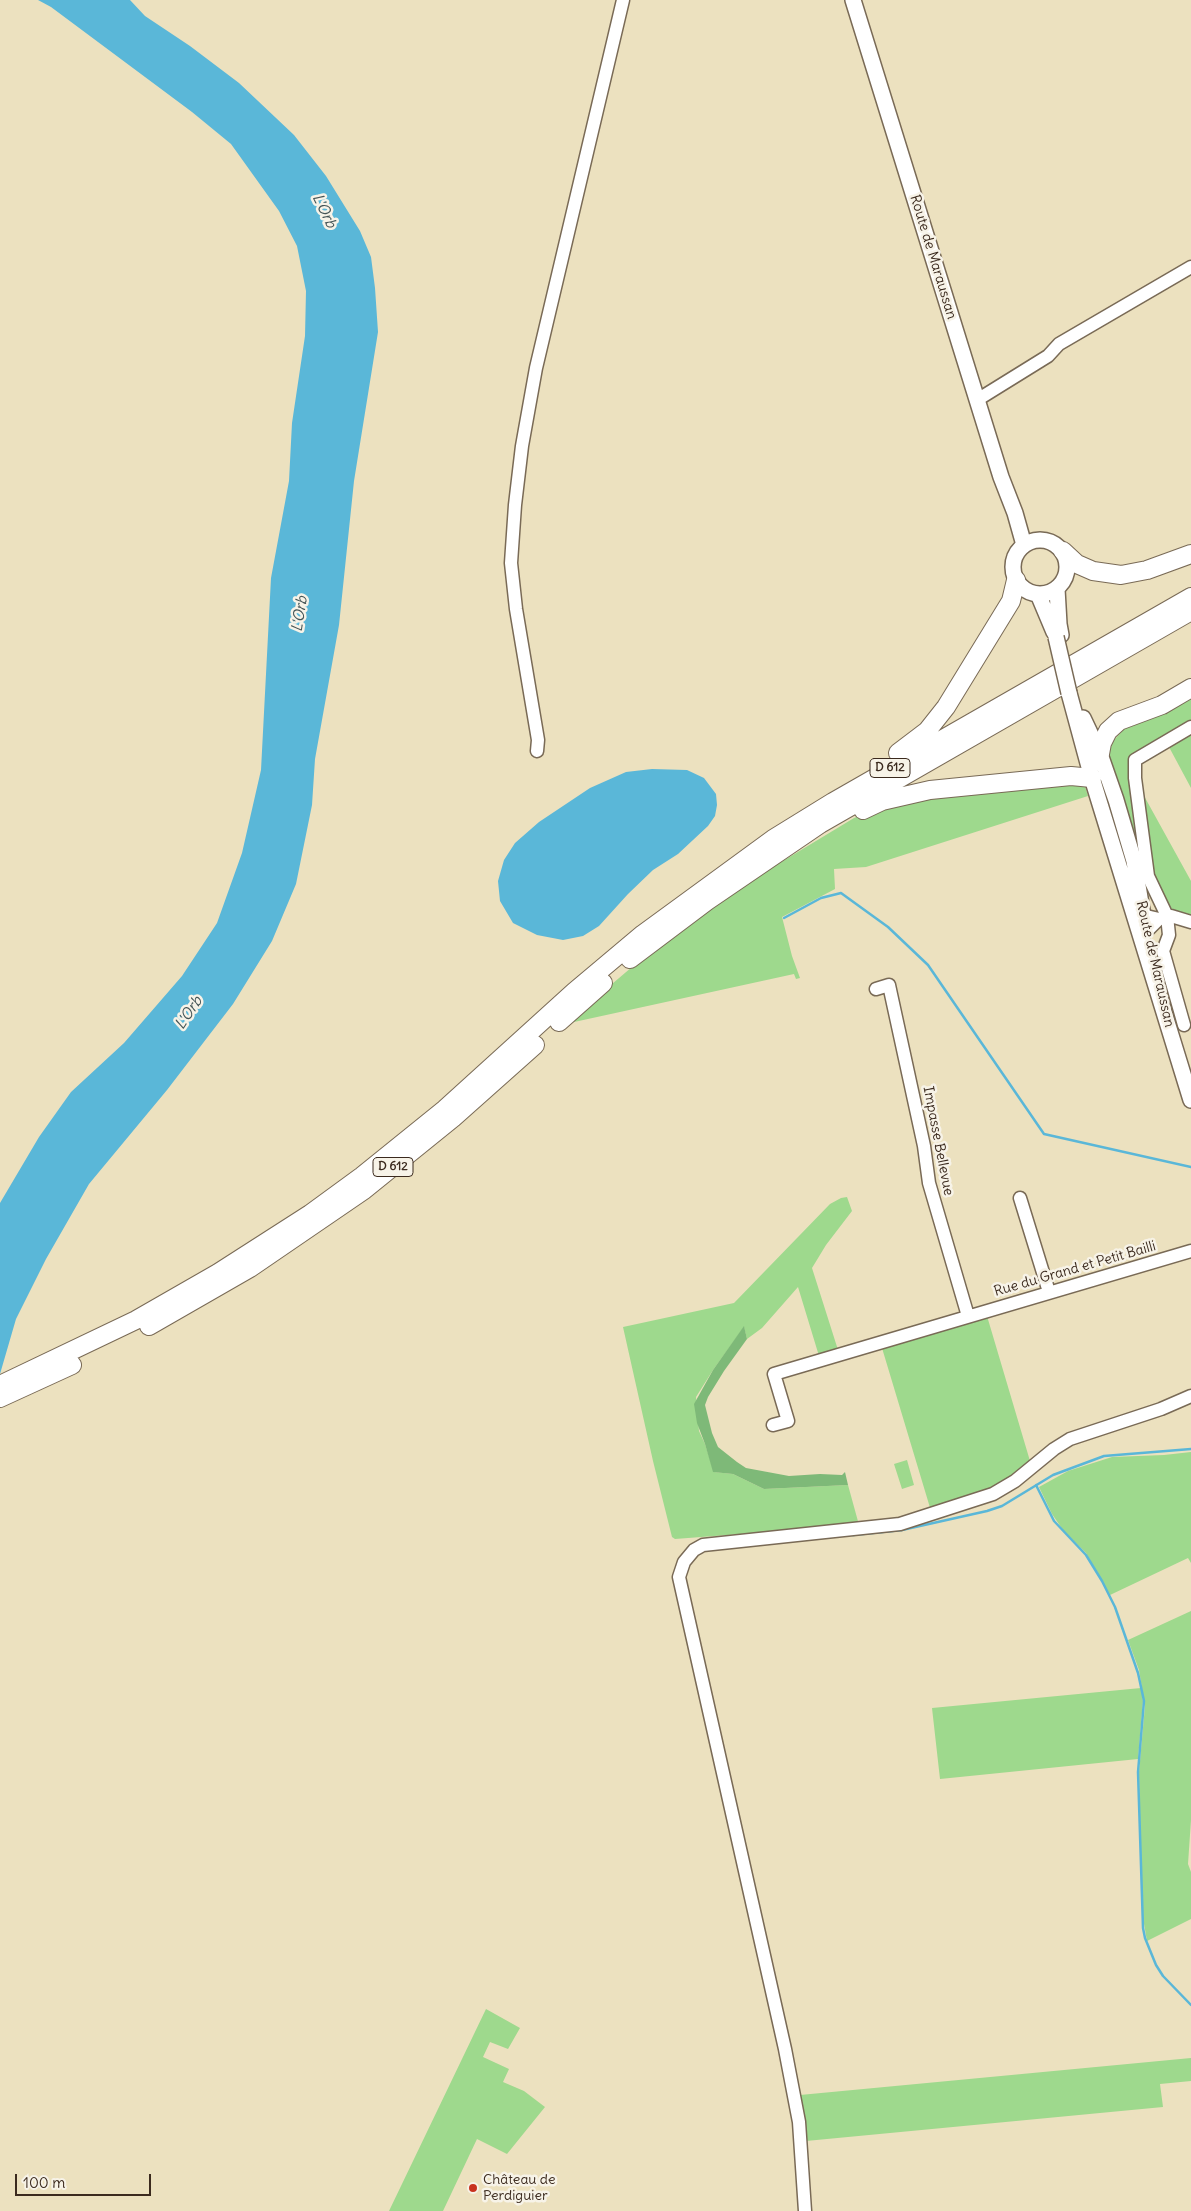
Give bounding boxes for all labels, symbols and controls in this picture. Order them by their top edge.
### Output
water label: L'Orb [308,191,340,231]
street label: Route de Maraussan [906,193,960,321]
water label: L'Orb [288,595,312,633]
road number: D 612 [870,758,910,778]
street label: Route de Maraussan [1132,899,1178,1029]
water label: L'Orb [172,993,206,1033]
street label: Impasse Bellevue [919,1085,957,1197]
road number: D 612 [373,1158,413,1176]
street label: Rue du Grand et Petit Bailli [992,1238,1158,1300]
scale bar [18,2164,154,2196]
place label: Château de Perdiguier [483,2172,556,2204]
text: 100 m [23,2173,65,2192]
marker: Château de Perdiguier [467,2182,479,2194]

